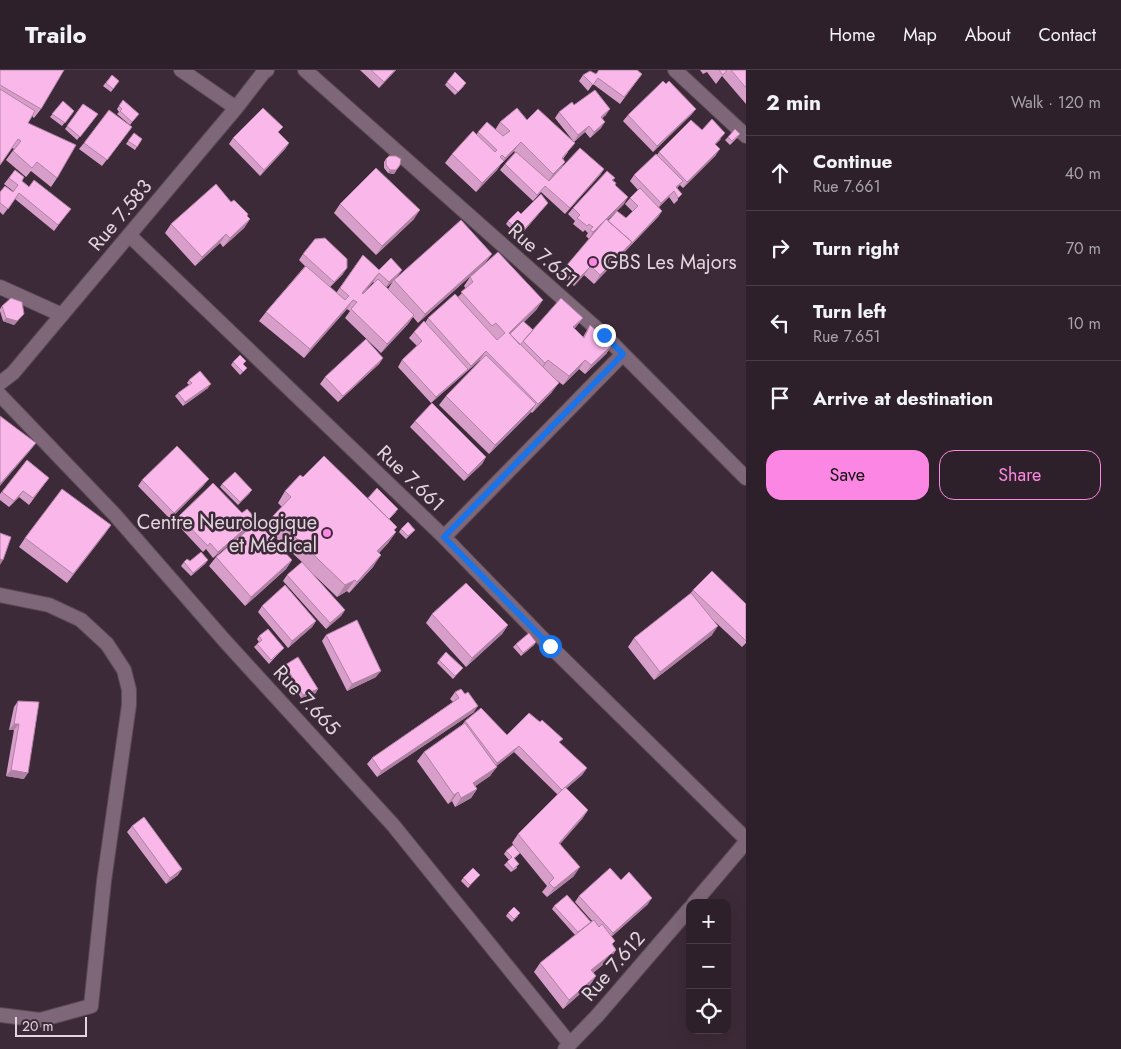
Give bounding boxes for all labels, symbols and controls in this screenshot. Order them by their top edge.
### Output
text: Trailo [25,17,87,52]
text: Home [829,22,875,48]
text: Map [903,22,937,48]
text: About [965,22,1010,48]
text: Contact [1038,22,1096,48]
text: 2 min [766,88,821,118]
text: Walk · 120 m [1011,91,1101,114]
text: Continue [813,148,892,175]
icon: ahead [766,159,794,187]
text: 40 m [1065,162,1101,185]
street label: Rue 7.583 [82,173,159,257]
text: Rue 7.661 [813,175,881,198]
street label: Rue 7.651 [502,216,584,294]
icon: right [766,234,794,262]
text: Turn right [813,235,899,262]
text: 70 m [1066,237,1101,260]
place label: GBS Les Majors [603,248,737,277]
marker: GBS Les Majors [587,256,599,268]
text: Turn left [813,298,886,325]
icon: left [766,309,794,337]
text: 10 m [1067,312,1101,335]
route end [593,324,616,347]
text: Rue 7.651 [813,325,880,348]
icon: arrive [766,384,794,412]
text: Arrive at destination [813,385,993,412]
street label: Rue 7.661 [370,439,451,518]
button: Save [766,450,929,500]
button: Share [939,450,1101,500]
place label: Centre Neurologique et Médical [137,508,317,560]
marker: Centre Neurologique et Médical [321,527,333,539]
route start [539,635,562,658]
street label: Rue 7.665 [266,659,347,742]
map controls [686,899,731,1034]
button: + [686,899,731,944]
street label: Rue 7.612 [575,925,652,1008]
button: − [686,944,731,989]
button: locate [686,989,731,1034]
scale bar [15,1014,88,1037]
text: 20 m [22,1016,54,1036]

